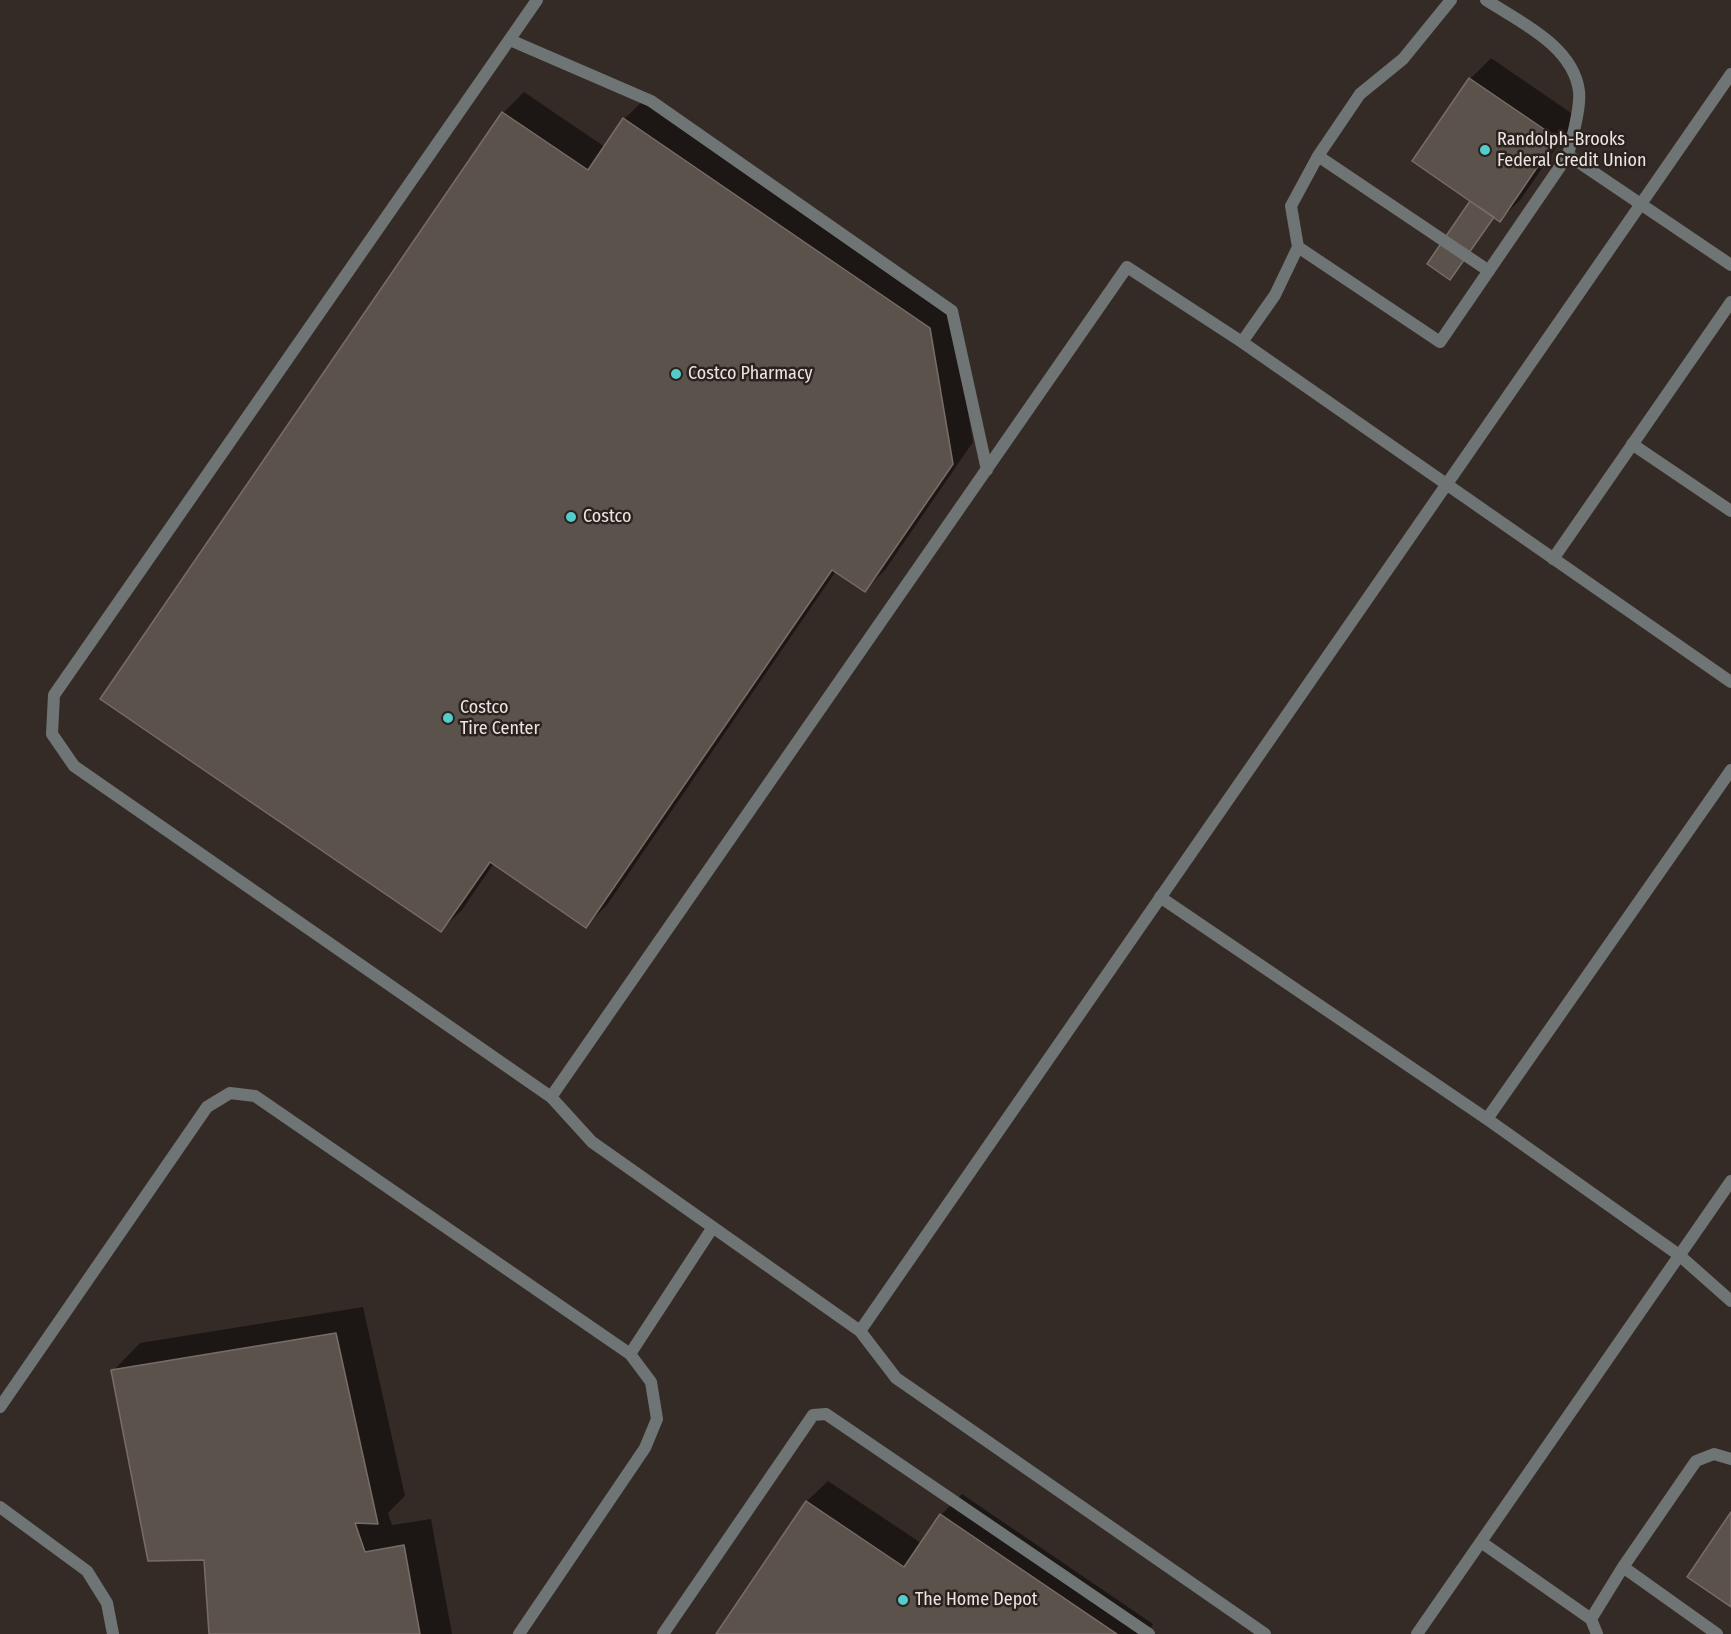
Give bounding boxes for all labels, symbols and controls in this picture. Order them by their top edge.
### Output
place label: Randolph-Brooks Federal Credit Union [1497,129,1646,172]
marker: Randolph-Brooks Federal Credit Union [1478,143,1492,157]
place label: Costco Pharmacy [688,363,813,385]
marker: Costco Pharmacy [669,367,683,381]
place label: Costco [583,506,631,528]
marker: Costco [564,510,578,524]
place label: Costco Tire Center [460,697,540,740]
marker: Costco Tire Center [441,711,455,725]
place label: The Home Depot [915,1589,1038,1611]
marker: The Home Depot [896,1593,910,1607]

